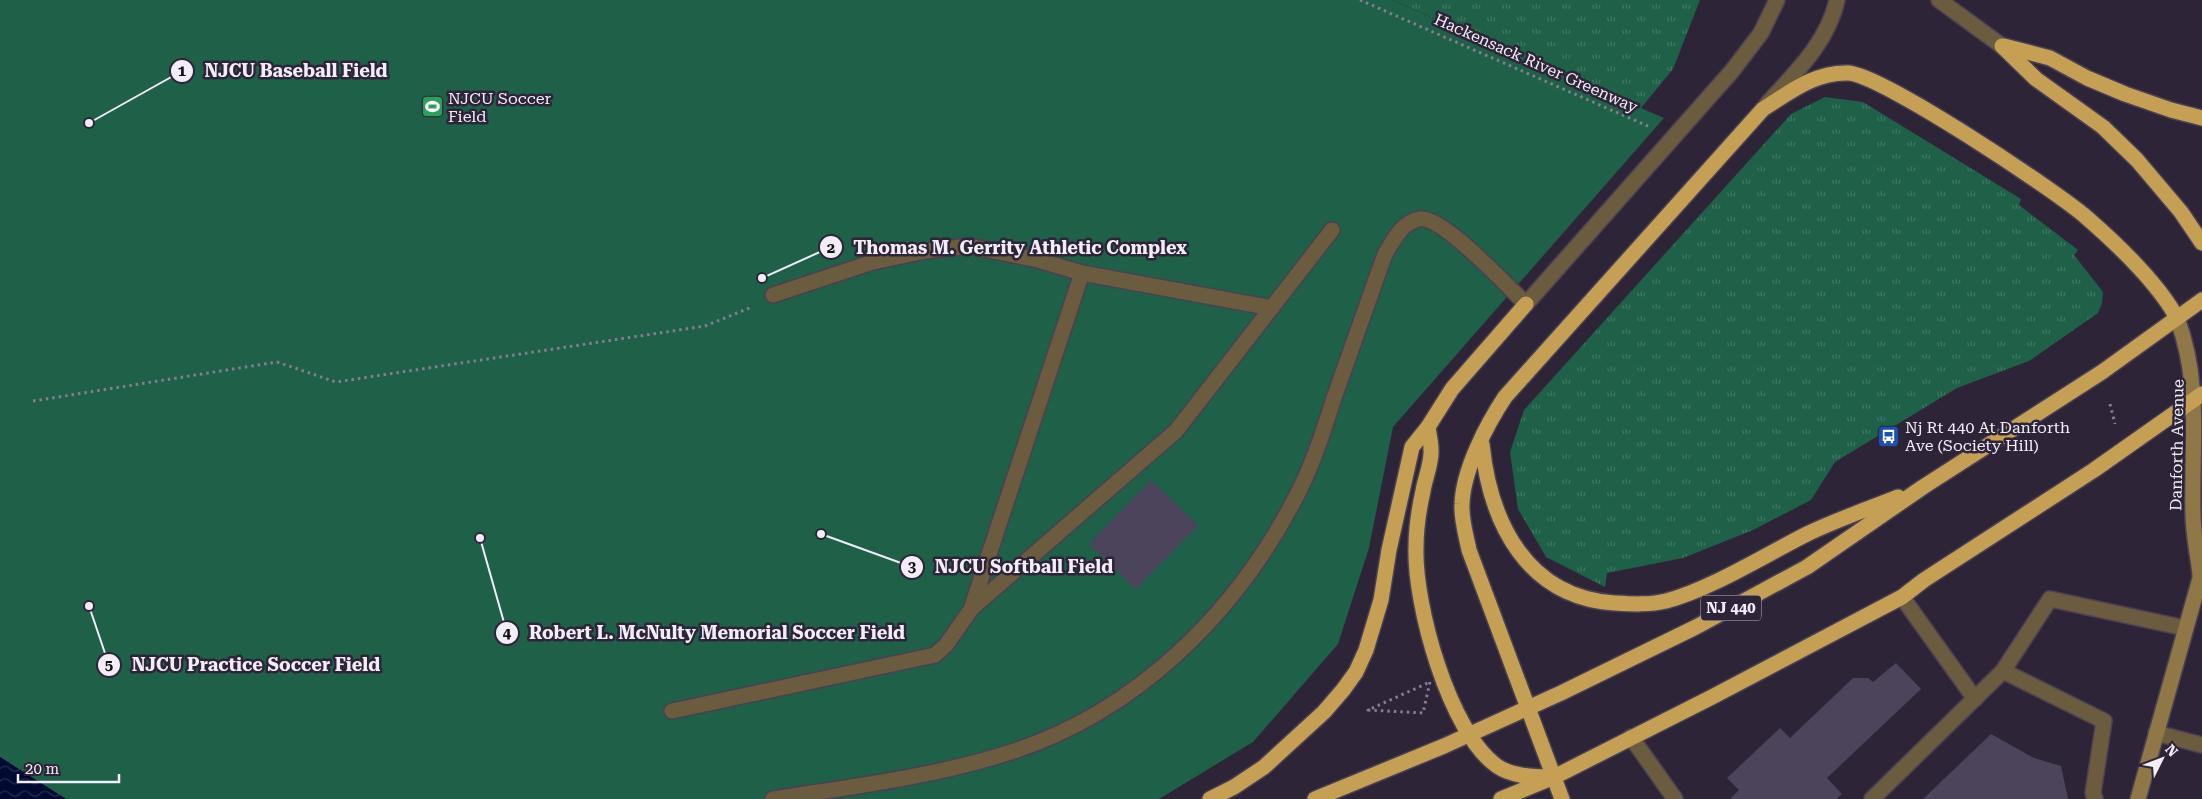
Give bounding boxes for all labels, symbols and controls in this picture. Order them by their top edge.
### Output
street label: Hackensack River Greenway [1431,9,1641,117]
callout: NJCU Baseball Field [170,54,398,87]
text: NJCU Baseball Field [204,60,388,81]
text: 1 [178,62,187,80]
place label: NJCU Soccer Field [448,89,551,126]
sports icon: NJCU Soccer Field [420,95,444,119]
callout: Thomas M. Gerrity Athletic Complex [818,231,1197,264]
text: Thomas M. Gerrity Athletic Complex [853,237,1187,258]
text: 2 [827,239,835,257]
street label: Danforth Avenue [2166,379,2188,511]
place label: Nj Rt 440 At Danforth Ave (Society Hill) [1905,418,2070,455]
bus stop icon: Nj Rt 440 At Danforth Ave (Society Hill) [1877,424,1901,448]
callout: NJCU Softball Field [900,550,1123,583]
text: NJCU Softball Field [935,556,1113,577]
text: 3 [908,558,917,576]
road number: NJ 440 [1701,596,1761,620]
callout: Robert L. McNulty Memorial Soccer Field [494,616,915,649]
text: Robert L. McNulty Memorial Soccer Field [529,622,905,643]
text: 4 [503,624,512,642]
callout: NJCU Practice Soccer Field [97,648,390,681]
text: NJCU Practice Soccer Field [132,654,380,675]
text: 5 [105,656,113,674]
north arrow [2137,734,2187,784]
text: N [2162,741,2181,760]
scale bar [18,752,119,784]
text: 20 m [25,760,60,778]

